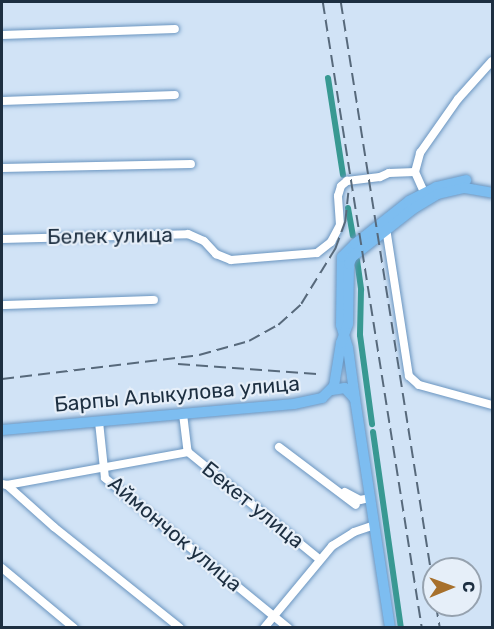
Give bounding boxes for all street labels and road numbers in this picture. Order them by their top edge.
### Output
street label: Белек улица [47,222,173,250]
street label: Барпы Алыкулова улица [53,371,301,417]
street label: Бекет улица [197,456,309,554]
street label: Аймончок улица [103,471,247,597]

